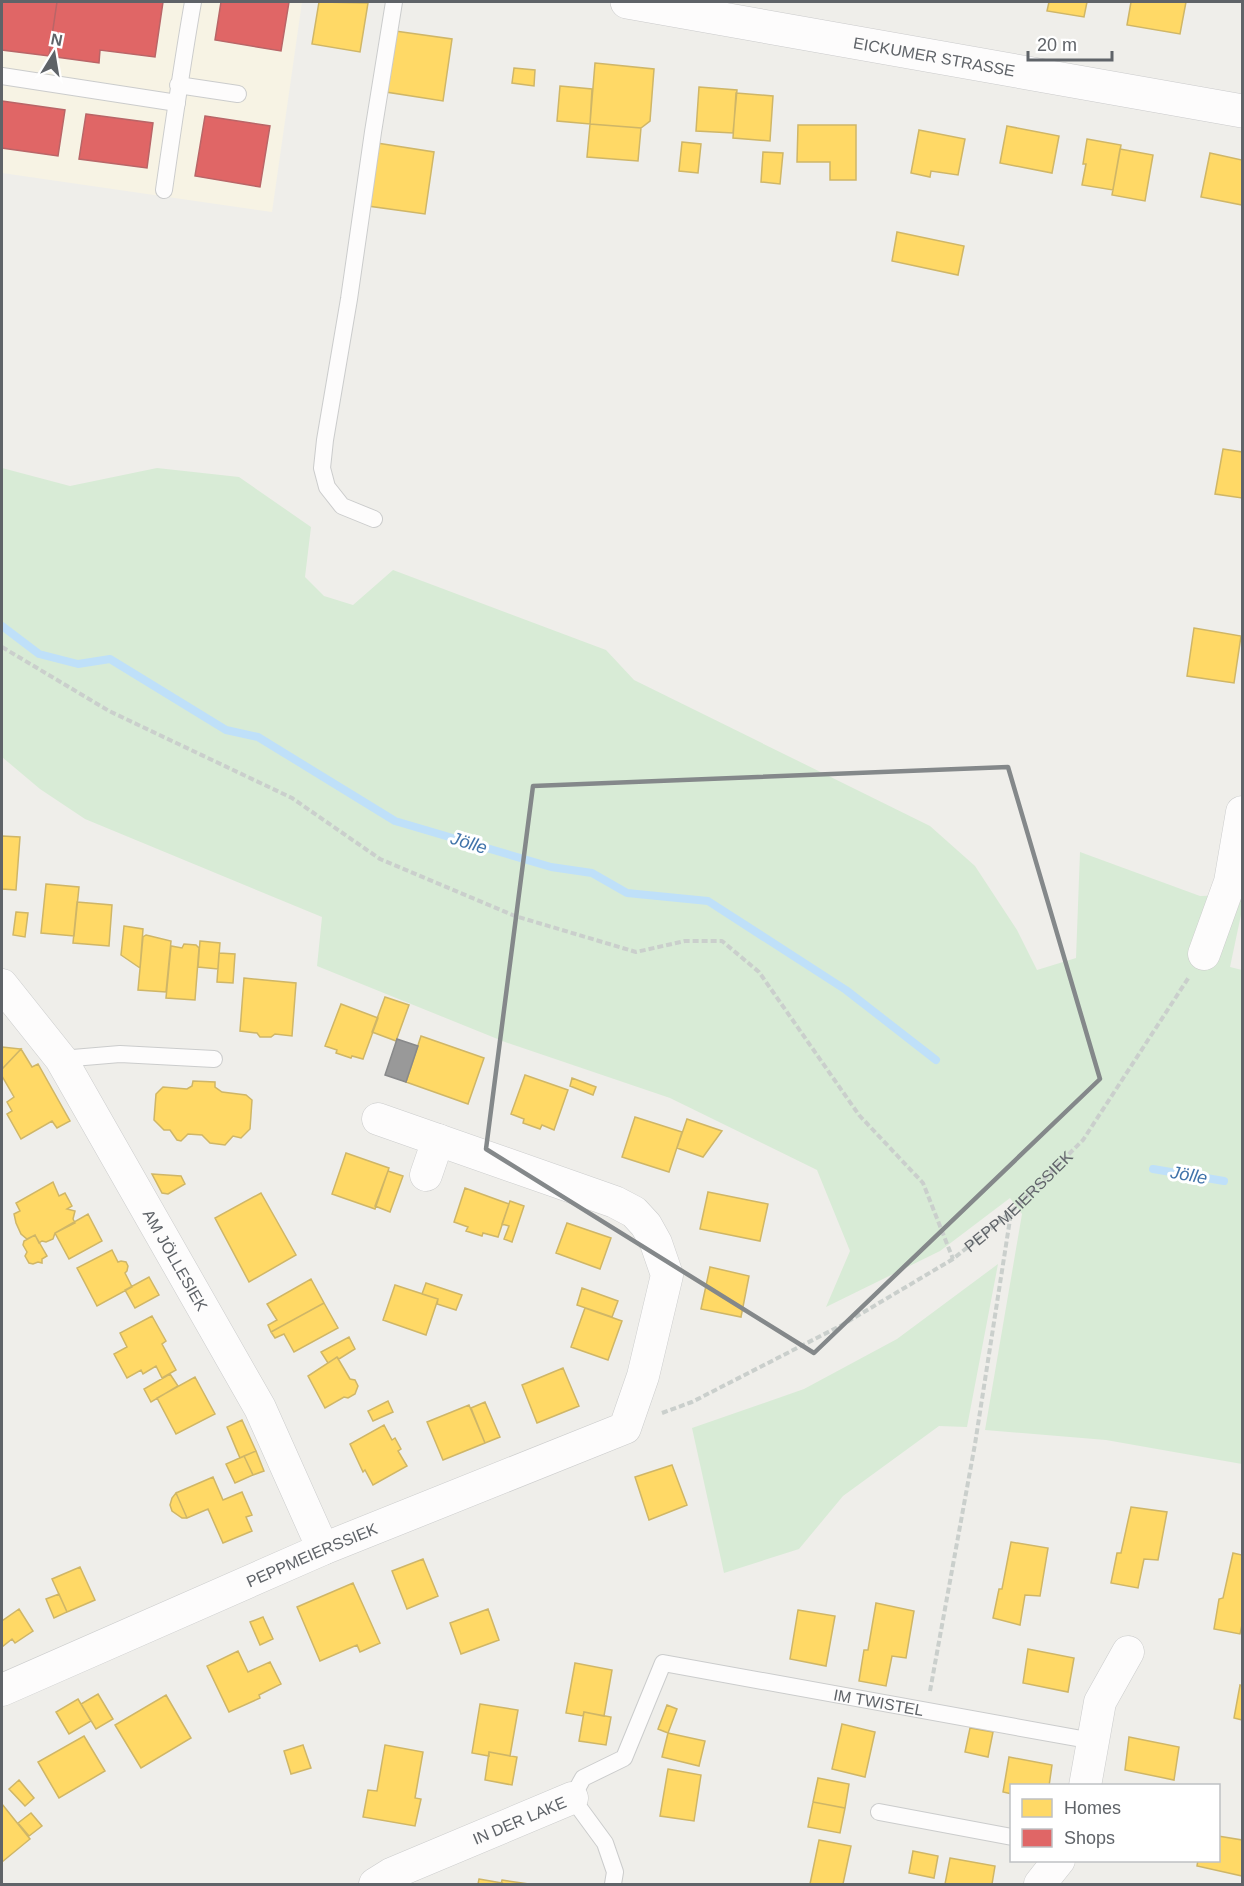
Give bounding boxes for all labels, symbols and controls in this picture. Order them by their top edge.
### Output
north arrow [24,24,84,84]
scale bar [1028,24,1112,62]
text: N [49,30,64,49]
street label: EICKUMER STRASSE [852,34,1016,80]
text: 20 m [1037,35,1077,55]
water label: Jölle [447,828,490,858]
street label: PEPPMEIERSSIEK [961,1147,1076,1255]
water label: Jölle [1168,1162,1209,1188]
street label: AM JÖLLESIEK [140,1207,211,1314]
street label: PEPPMEIERSSIEK [244,1520,380,1591]
street label: IM TWISTEL [832,1686,925,1719]
legend [1010,1784,1220,1862]
street label: IN DER LAKE [470,1793,569,1848]
text: Homes [1064,1798,1121,1818]
text: Shops [1064,1828,1115,1848]

